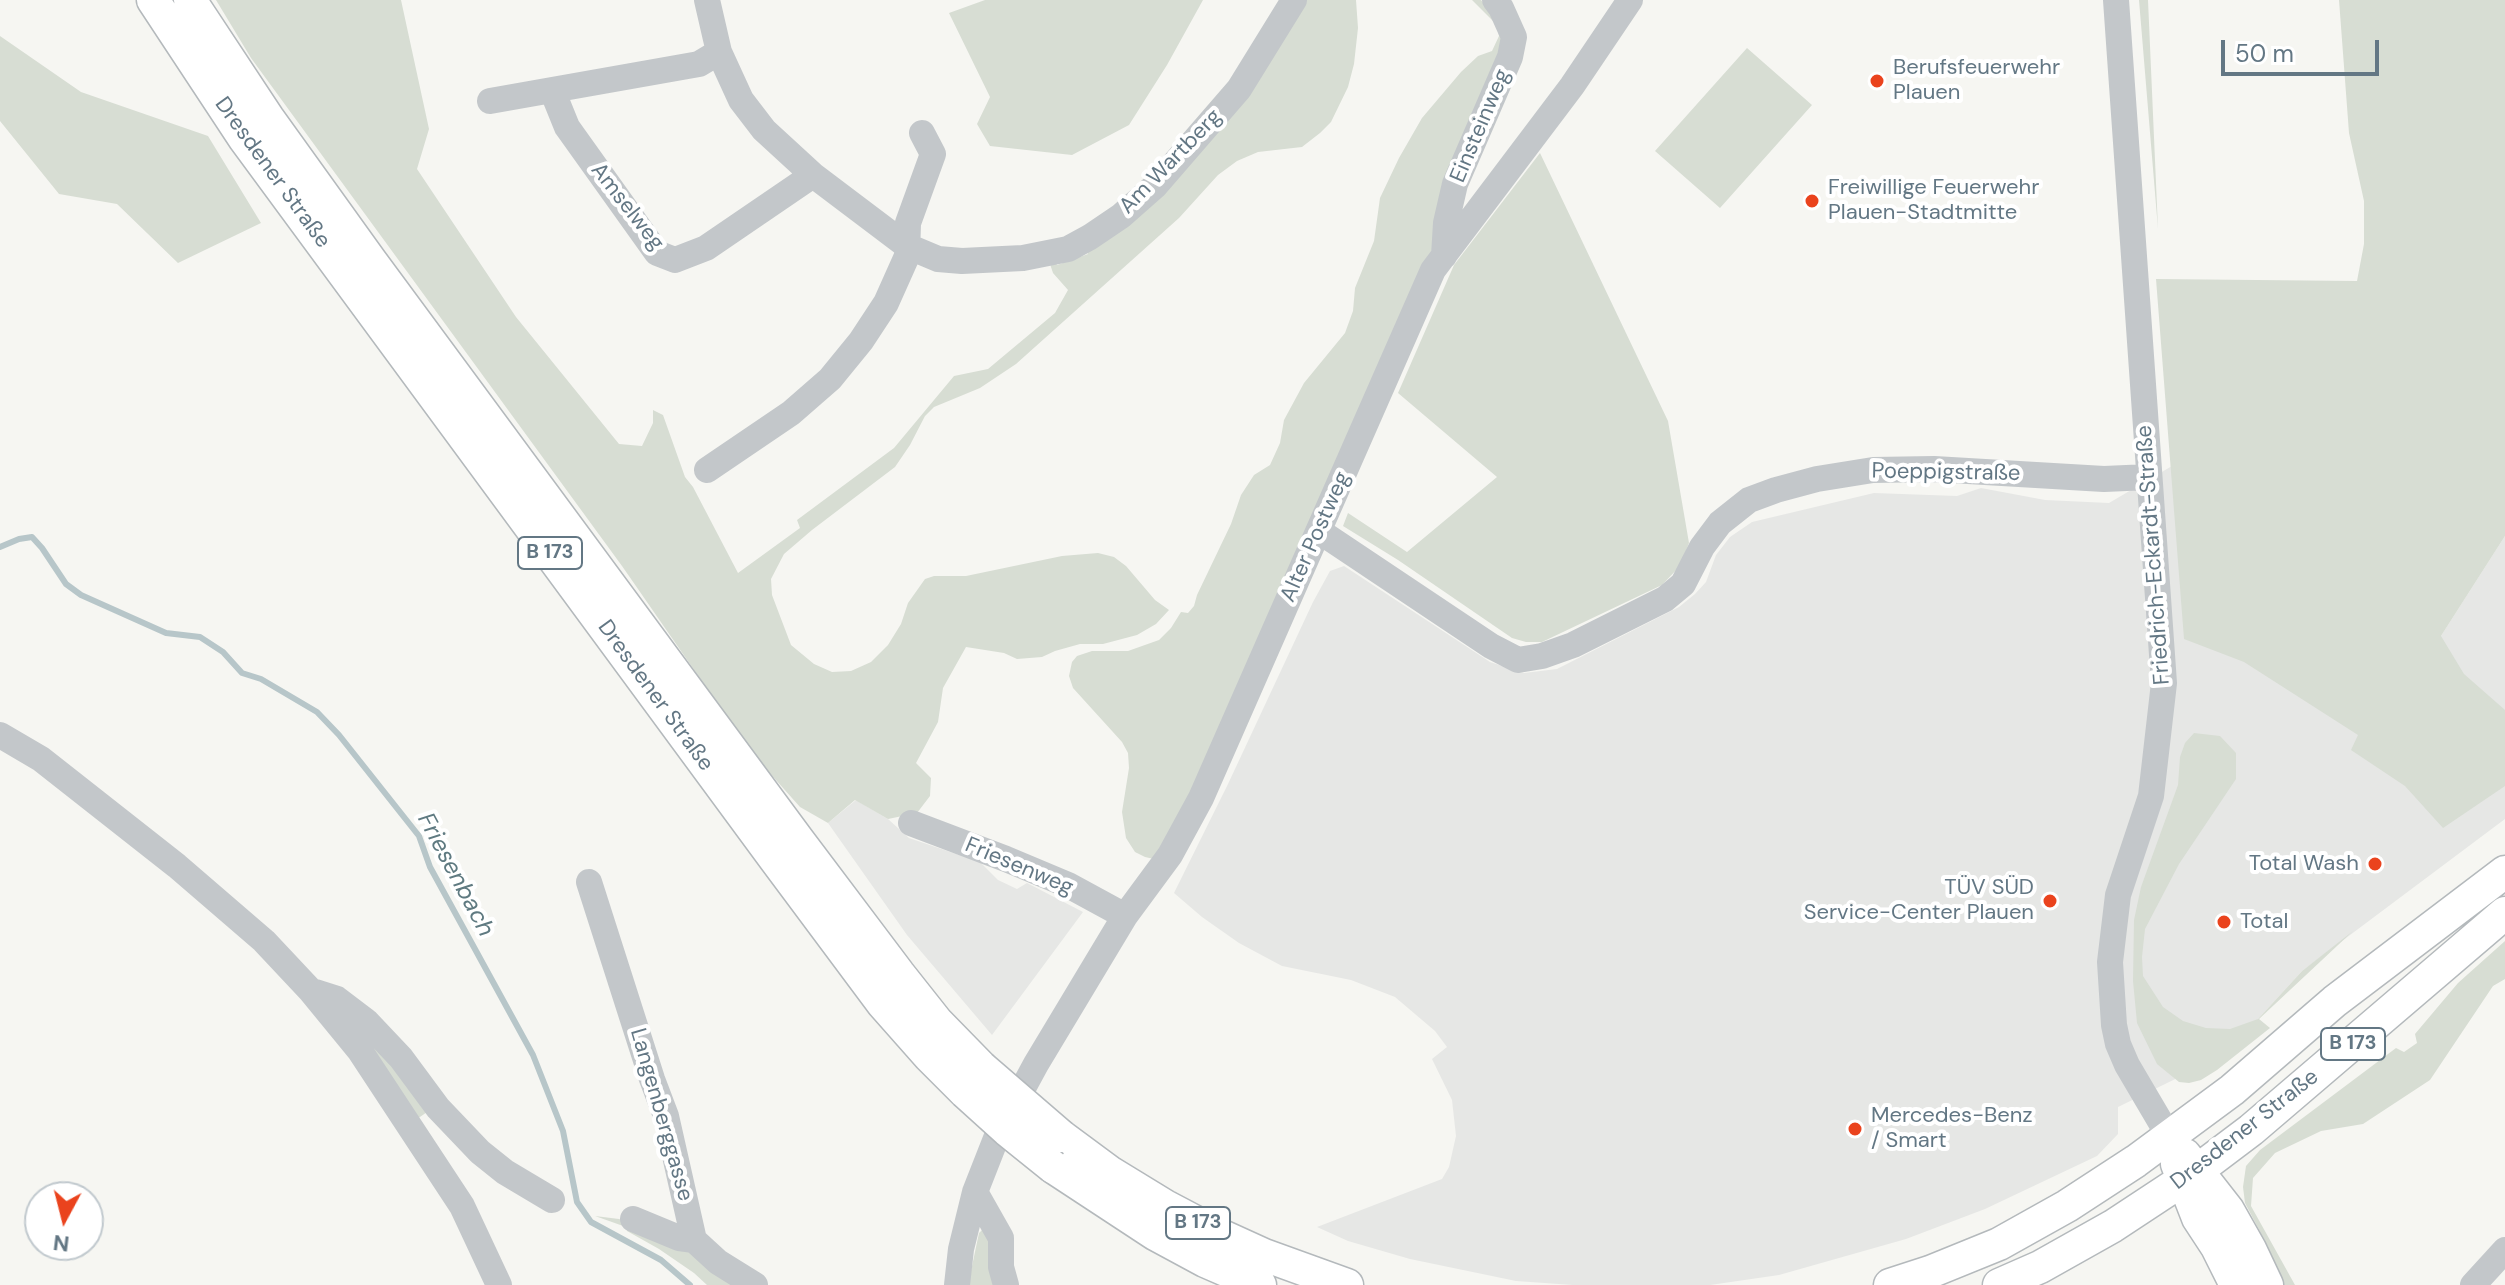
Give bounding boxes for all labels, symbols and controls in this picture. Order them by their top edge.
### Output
scale bar [2225,24,2383,74]
text: 50 m [2235,38,2294,69]
place label: Berufsfeuerwehr Plauen [1893,55,2060,106]
street label: Einsteinweg [1445,65,1517,187]
marker: Berufsfeuerwehr Plauen [1868,72,1886,90]
street label: Dresdener Straße [208,92,336,254]
street label: Am Wartberg [1114,104,1228,220]
street label: Amselweg [585,158,669,256]
place label: Freiwillige Feuerwehr Plauen-Stadtmitte [1828,175,2039,226]
marker: Freiwillige Feuerwehr Plauen-Stadtmitte [1803,192,1821,210]
street label: Friedrich-Eckardt-Straße [2132,424,2176,686]
street label: Poeppigstraße [1871,459,2021,487]
street label: Alter Postweg [1276,468,1356,606]
road number: B 173 [518,537,582,569]
street label: Dresdener Straße [591,615,719,777]
water label: Friesenbach [410,808,500,942]
street label: Friesenweg [961,832,1077,902]
place label: Total Wash [2249,851,2359,877]
marker: Total Wash [2366,855,2384,873]
place label: TÜV SÜD Service-Center Plauen [1804,875,2034,926]
marker: TÜV SÜD Service-Center Plauen [2041,892,2059,910]
place label: Total [2240,909,2288,935]
marker: Total [2215,913,2233,931]
street label: Langenberggasse [624,1026,698,1204]
road number: B 173 [2321,1028,2385,1060]
street label: Dresdener Straße [2166,1064,2324,1196]
place label: Mercedes-Benz / Smart [1871,1103,2033,1154]
marker: Mercedes-Benz / Smart [1846,1120,1864,1138]
north arrow [24,1181,104,1261]
road number: B 173 [1166,1207,1230,1239]
text: N [52,1228,71,1259]

